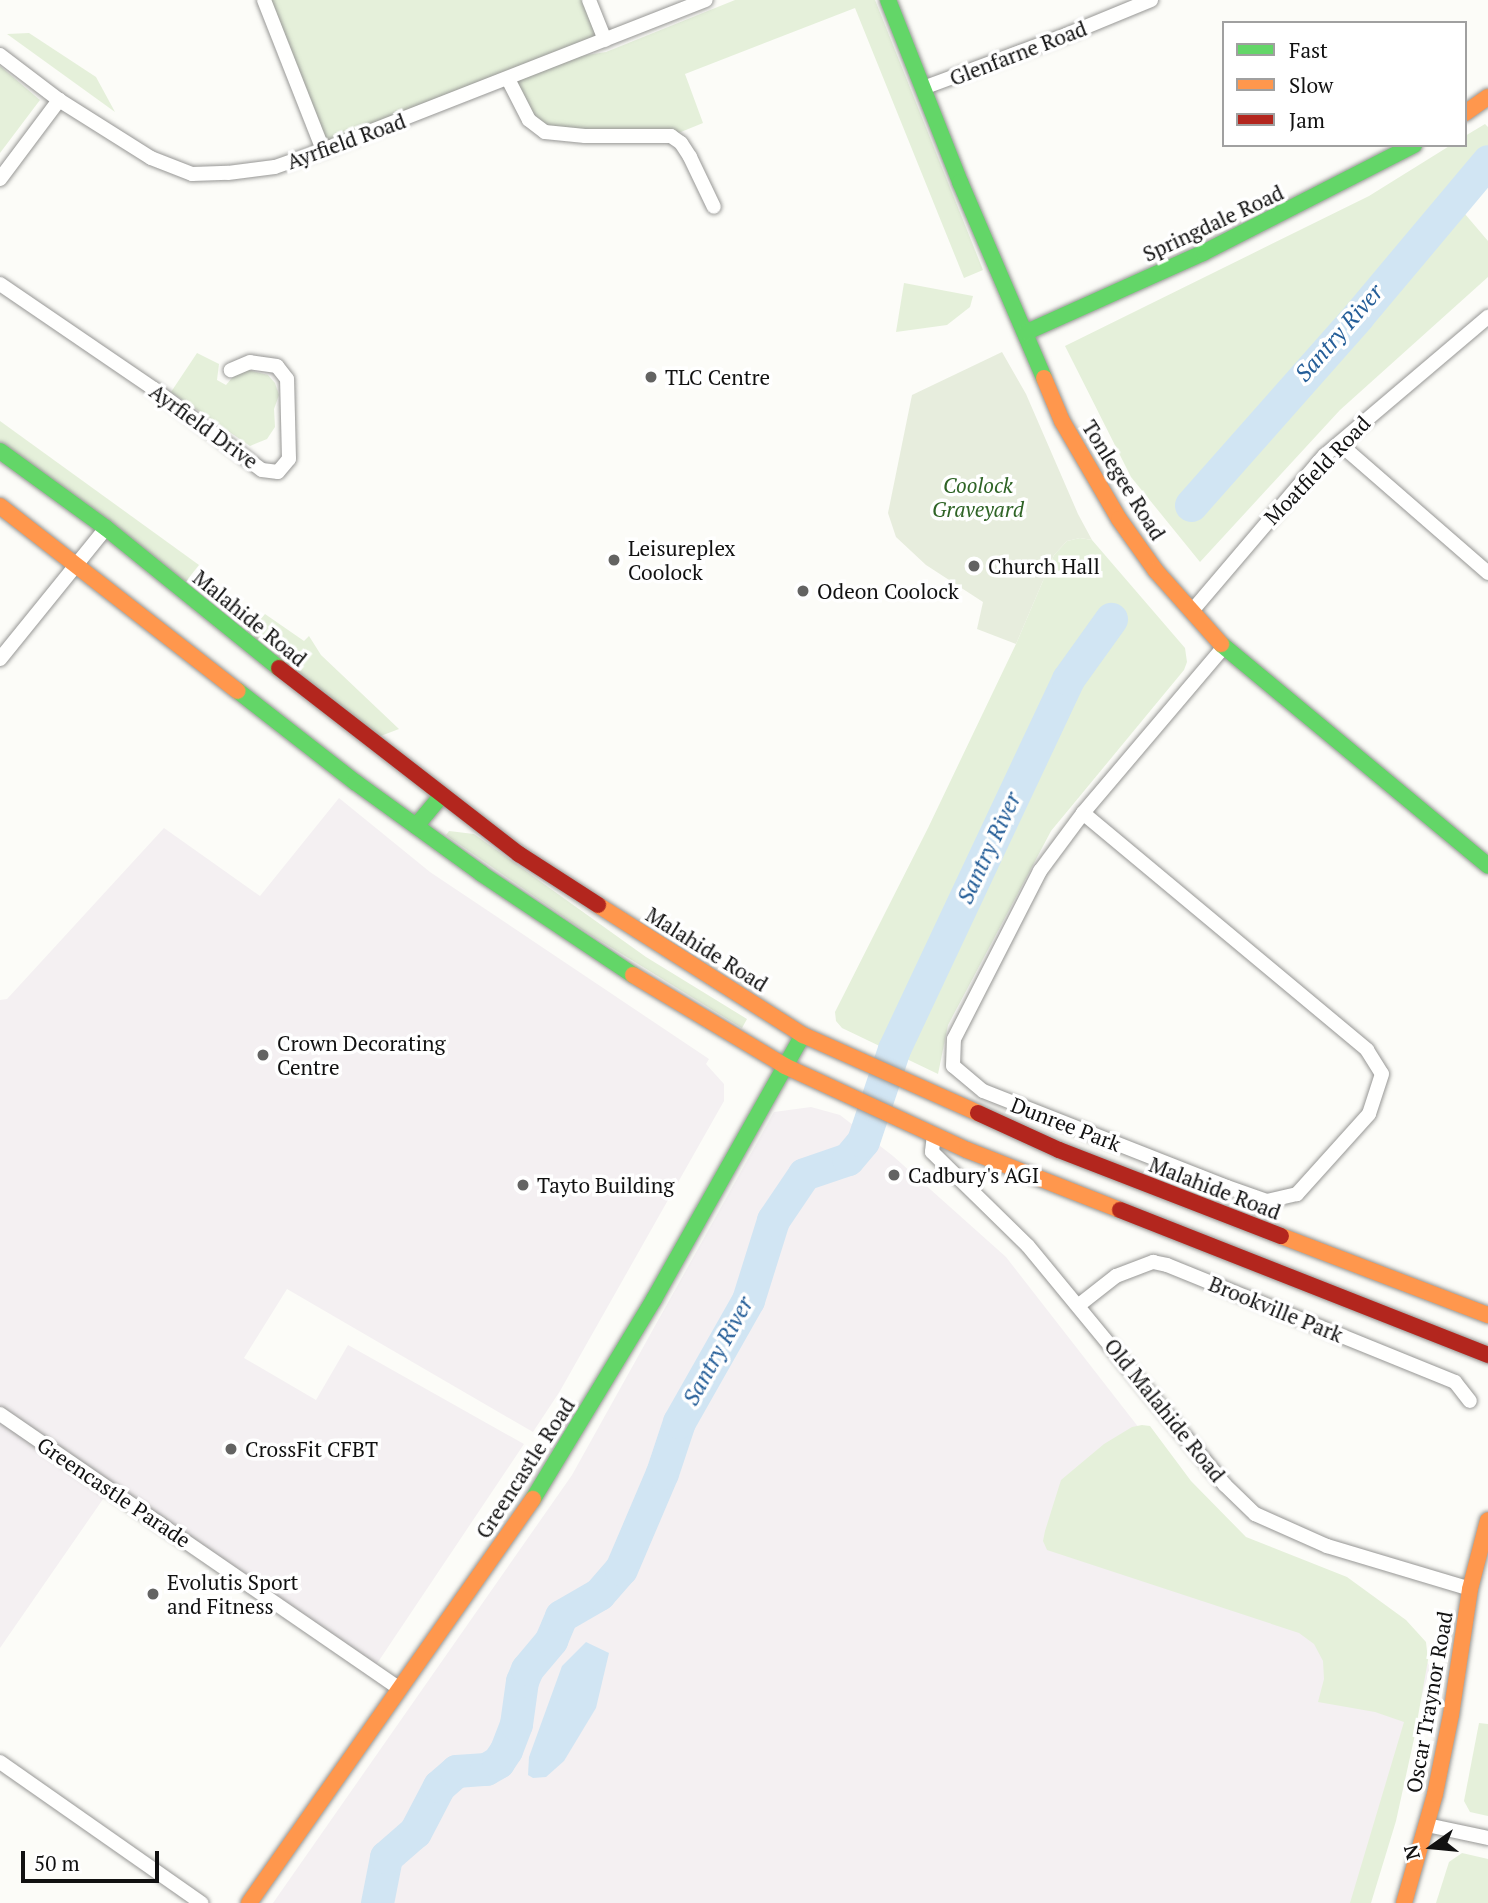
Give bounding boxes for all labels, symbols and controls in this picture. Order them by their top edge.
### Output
street label: Glenfarne Road [946,15,1090,91]
legend [1222,21,1467,147]
text: Fast [1289,36,1328,64]
text: Slow [1289,71,1333,99]
text: Jam [1289,106,1325,134]
street label: Ayrfield Road [283,108,409,174]
street label: Springdale Road [1139,179,1287,267]
water label: Santry River [1289,279,1389,387]
place label: TLC Centre [665,364,770,390]
marker: TLC Centre [643,369,659,385]
street label: Ayrfield Drive [145,378,263,474]
street label: Moatfield Road [1259,410,1375,530]
street label: Tonlegee Road [1077,415,1171,545]
park label: Coolock Graveyard [932,472,1024,522]
place label: Leisureplex Coolock [628,535,735,585]
marker: Leisureplex Coolock [606,552,622,568]
place label: Church Hall [988,553,1100,579]
marker: Church Hall [966,558,982,574]
street label: Malahide Road [188,565,312,671]
place label: Odeon Coolock [817,578,959,604]
marker: Odeon Coolock [795,583,811,599]
water label: Santry River [951,788,1027,908]
street label: Malahide Road [642,902,772,996]
place label: Crown Decorating Centre [277,1030,446,1080]
marker: Crown Decorating Centre [255,1047,271,1063]
street label: Dunree Park [1007,1092,1125,1156]
street label: Malahide Road [1146,1151,1284,1225]
place label: Cadbury's AGI [908,1162,1040,1188]
marker: Cadbury's AGI [886,1167,902,1183]
place label: Tayto Building [537,1172,674,1198]
marker: Tayto Building [515,1177,531,1193]
street label: Brookville Park [1205,1271,1347,1347]
water label: Santry River [677,1292,759,1410]
street label: Old Malahide Road [1099,1333,1231,1487]
street label: Greencastle Road [470,1393,580,1543]
street label: Greencastle Parade [33,1431,195,1553]
place label: CrossFit CFBT [245,1436,378,1462]
marker: CrossFit CFBT [223,1441,239,1457]
place label: Evolutis Sport and Fitness [167,1569,298,1619]
marker: Evolutis Sport and Fitness [145,1586,161,1602]
street label: Oscar Traynor Road [1401,1609,1457,1795]
north arrow [1397,1812,1467,1882]
scale bar [24,1836,163,1880]
text: N [1397,1842,1425,1863]
text: 50 m [34,1849,80,1877]

